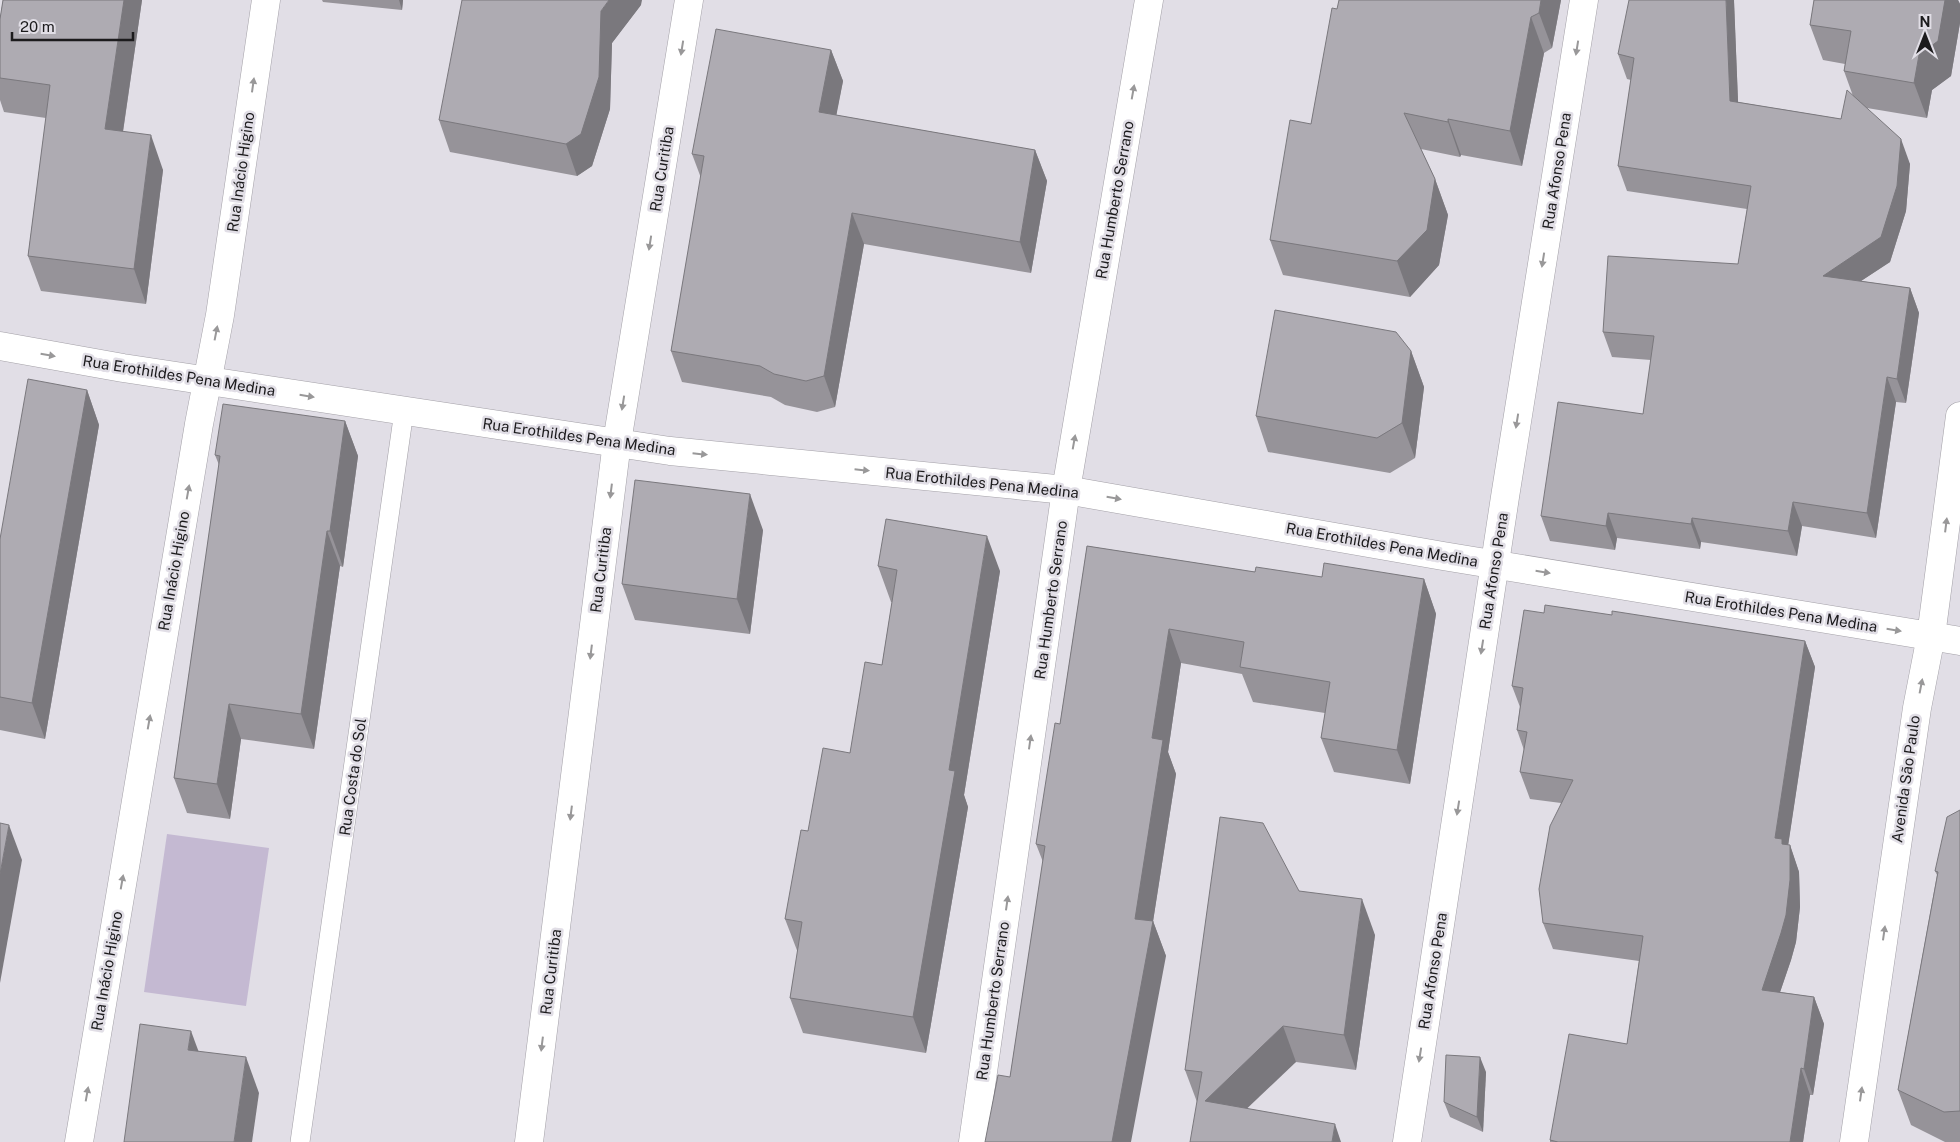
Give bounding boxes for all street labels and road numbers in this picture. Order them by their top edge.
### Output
street label: Rua Inácio Higino [224,111,257,233]
street label: Rua Afonso Pena [1539,111,1574,230]
street label: Rua Humberto Serrano [1092,120,1137,280]
street label: Rua Curitiba [646,125,677,213]
street label: Rua Erothildes Pena Medina [82,352,277,399]
street label: Rua Erothildes Pena Medina [482,415,677,458]
street label: Rua Erothildes Pena Medina [884,464,1080,501]
street label: Rua Inácio Higino [155,510,192,632]
street label: Rua Afonso Pena [1476,511,1511,630]
street label: Rua Humberto Serrano [1031,519,1070,680]
street label: Rua Erothildes Pena Medina [1285,519,1479,570]
street label: Rua Curitiba [587,526,614,614]
street label: Rua Erothildes Pena Medina [1684,588,1879,635]
street label: Avenida São Paulo [1888,714,1923,844]
street label: Rua Costa do Sol [336,717,369,837]
street label: Rua Inácio Higino [88,910,125,1032]
street label: Rua Afonso Pena [1415,911,1450,1030]
street label: Rua Humberto Serrano [973,920,1012,1081]
street label: Rua Curitiba [537,928,564,1016]

